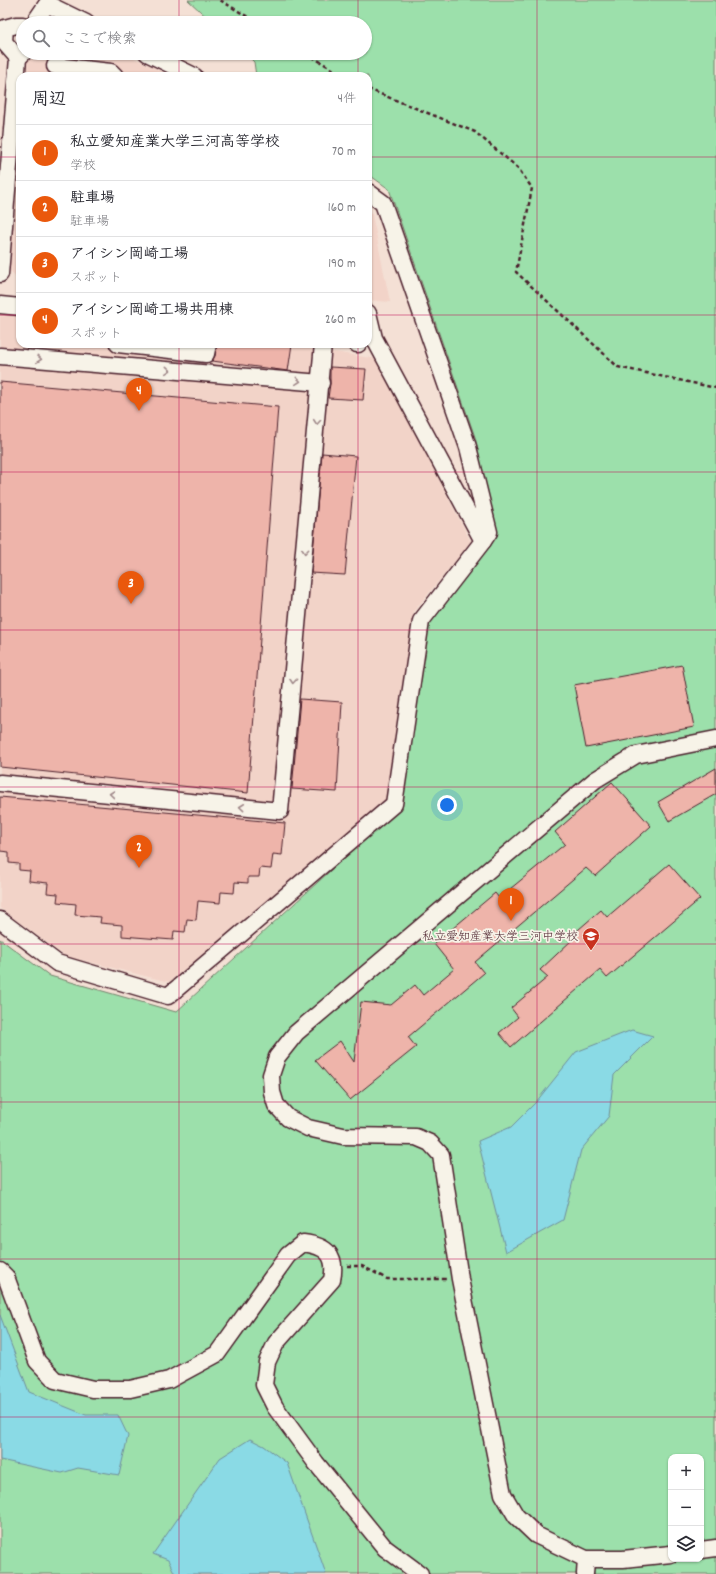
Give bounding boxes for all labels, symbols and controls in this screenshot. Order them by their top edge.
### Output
search box [16,16,372,60]
icon: search [30,27,52,49]
text: ここで検索 [62,29,137,51]
text: 周辺 [32,89,66,113]
text: 4件 [338,90,356,109]
text: 私立愛知産業大学三河高等学校 [70,132,280,154]
text: 1 [44,143,46,162]
text: 70 m [332,143,356,162]
text: 学校 [70,157,96,176]
text: 駐車場 [70,188,115,210]
text: 2 [42,199,48,218]
text: 160 m [328,199,356,218]
text: 駐車場 [70,213,109,232]
text: アイシン岡崎工場 [70,244,189,266]
text: 3 [42,255,48,274]
text: 190 m [328,255,356,274]
text: スポット [70,269,122,288]
text: アイシン岡崎工場共用棟 [70,300,234,322]
text: 4 [42,311,48,330]
text: 260 m [325,311,356,330]
text: スポット [70,325,122,344]
one-way arrow [36,355,42,364]
one-way arrow [165,366,171,375]
one-way arrow [295,376,301,385]
pin: 4 [126,378,152,411]
one-way arrow [313,419,322,425]
one-way arrow [300,548,309,554]
pin: 3 [118,571,144,604]
one-way arrow [288,678,297,684]
one-way arrow [109,790,115,799]
your location [437,795,457,815]
one-way arrow [238,803,245,812]
pin: 2 [126,835,152,868]
pin: 1 [498,888,524,921]
school or university icon: 私立愛知産業大学三河中学校 [581,926,601,951]
place label: 私立愛知産業大学三河中学校 [422,929,578,946]
map controls [668,1454,704,1562]
button: + [668,1454,704,1490]
button: − [668,1490,704,1526]
button: layers [668,1526,704,1562]

